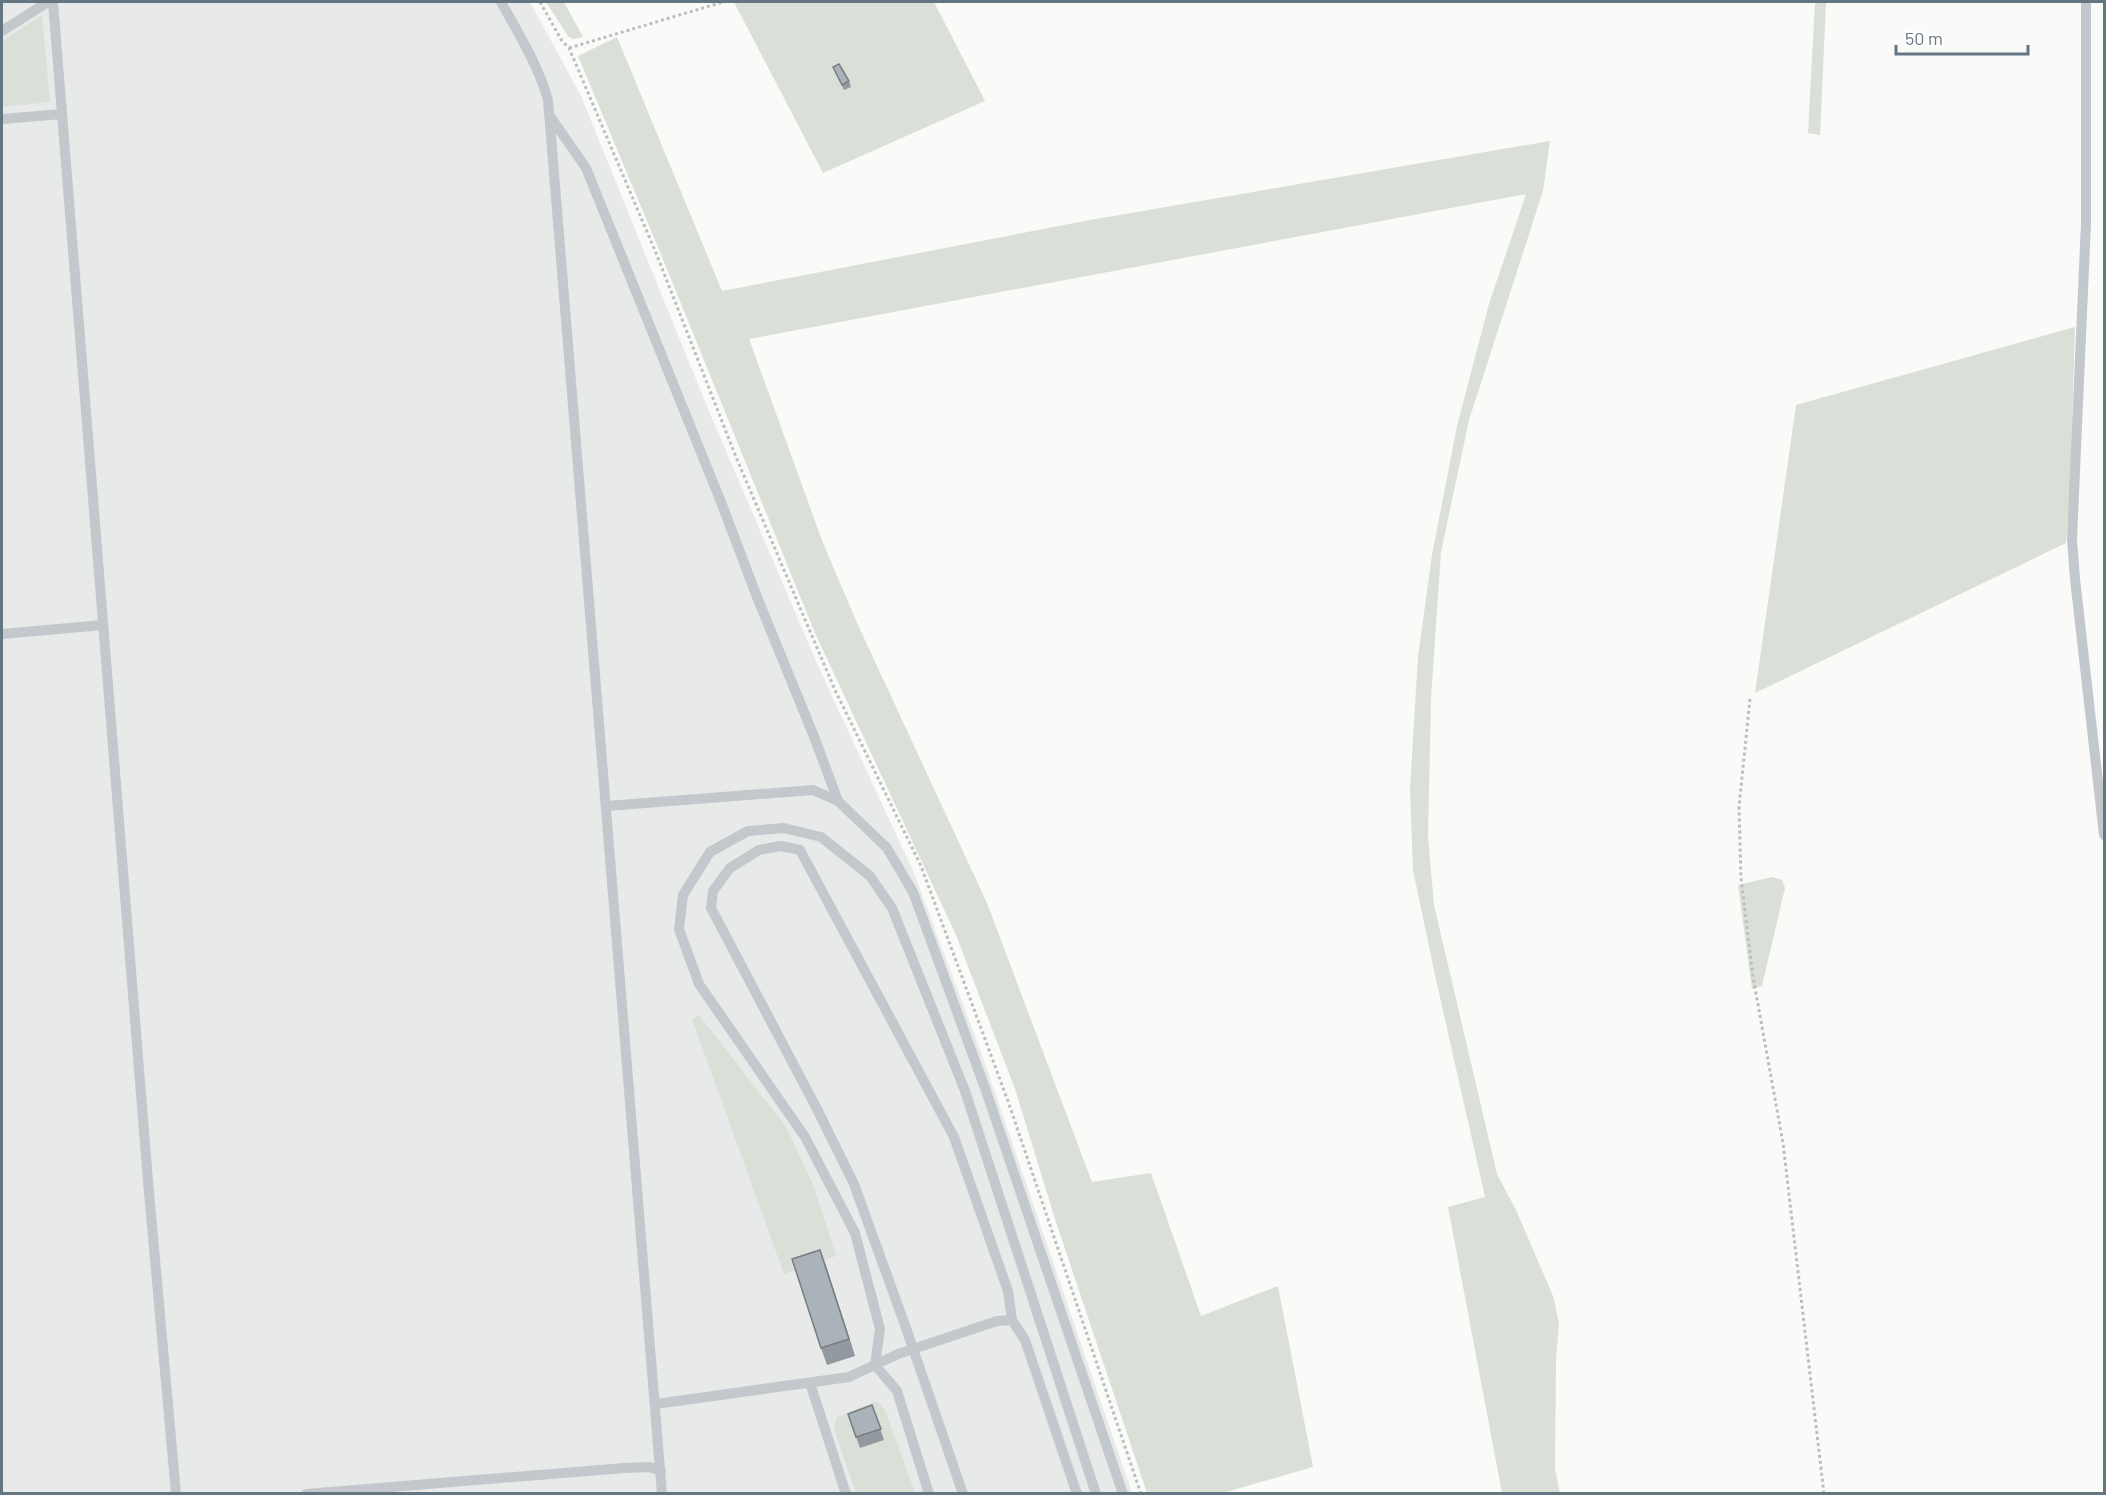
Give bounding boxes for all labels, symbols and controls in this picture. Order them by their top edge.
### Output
scale bar [1896,18,2028,56]
text: 50 m [1905,27,1943,49]

